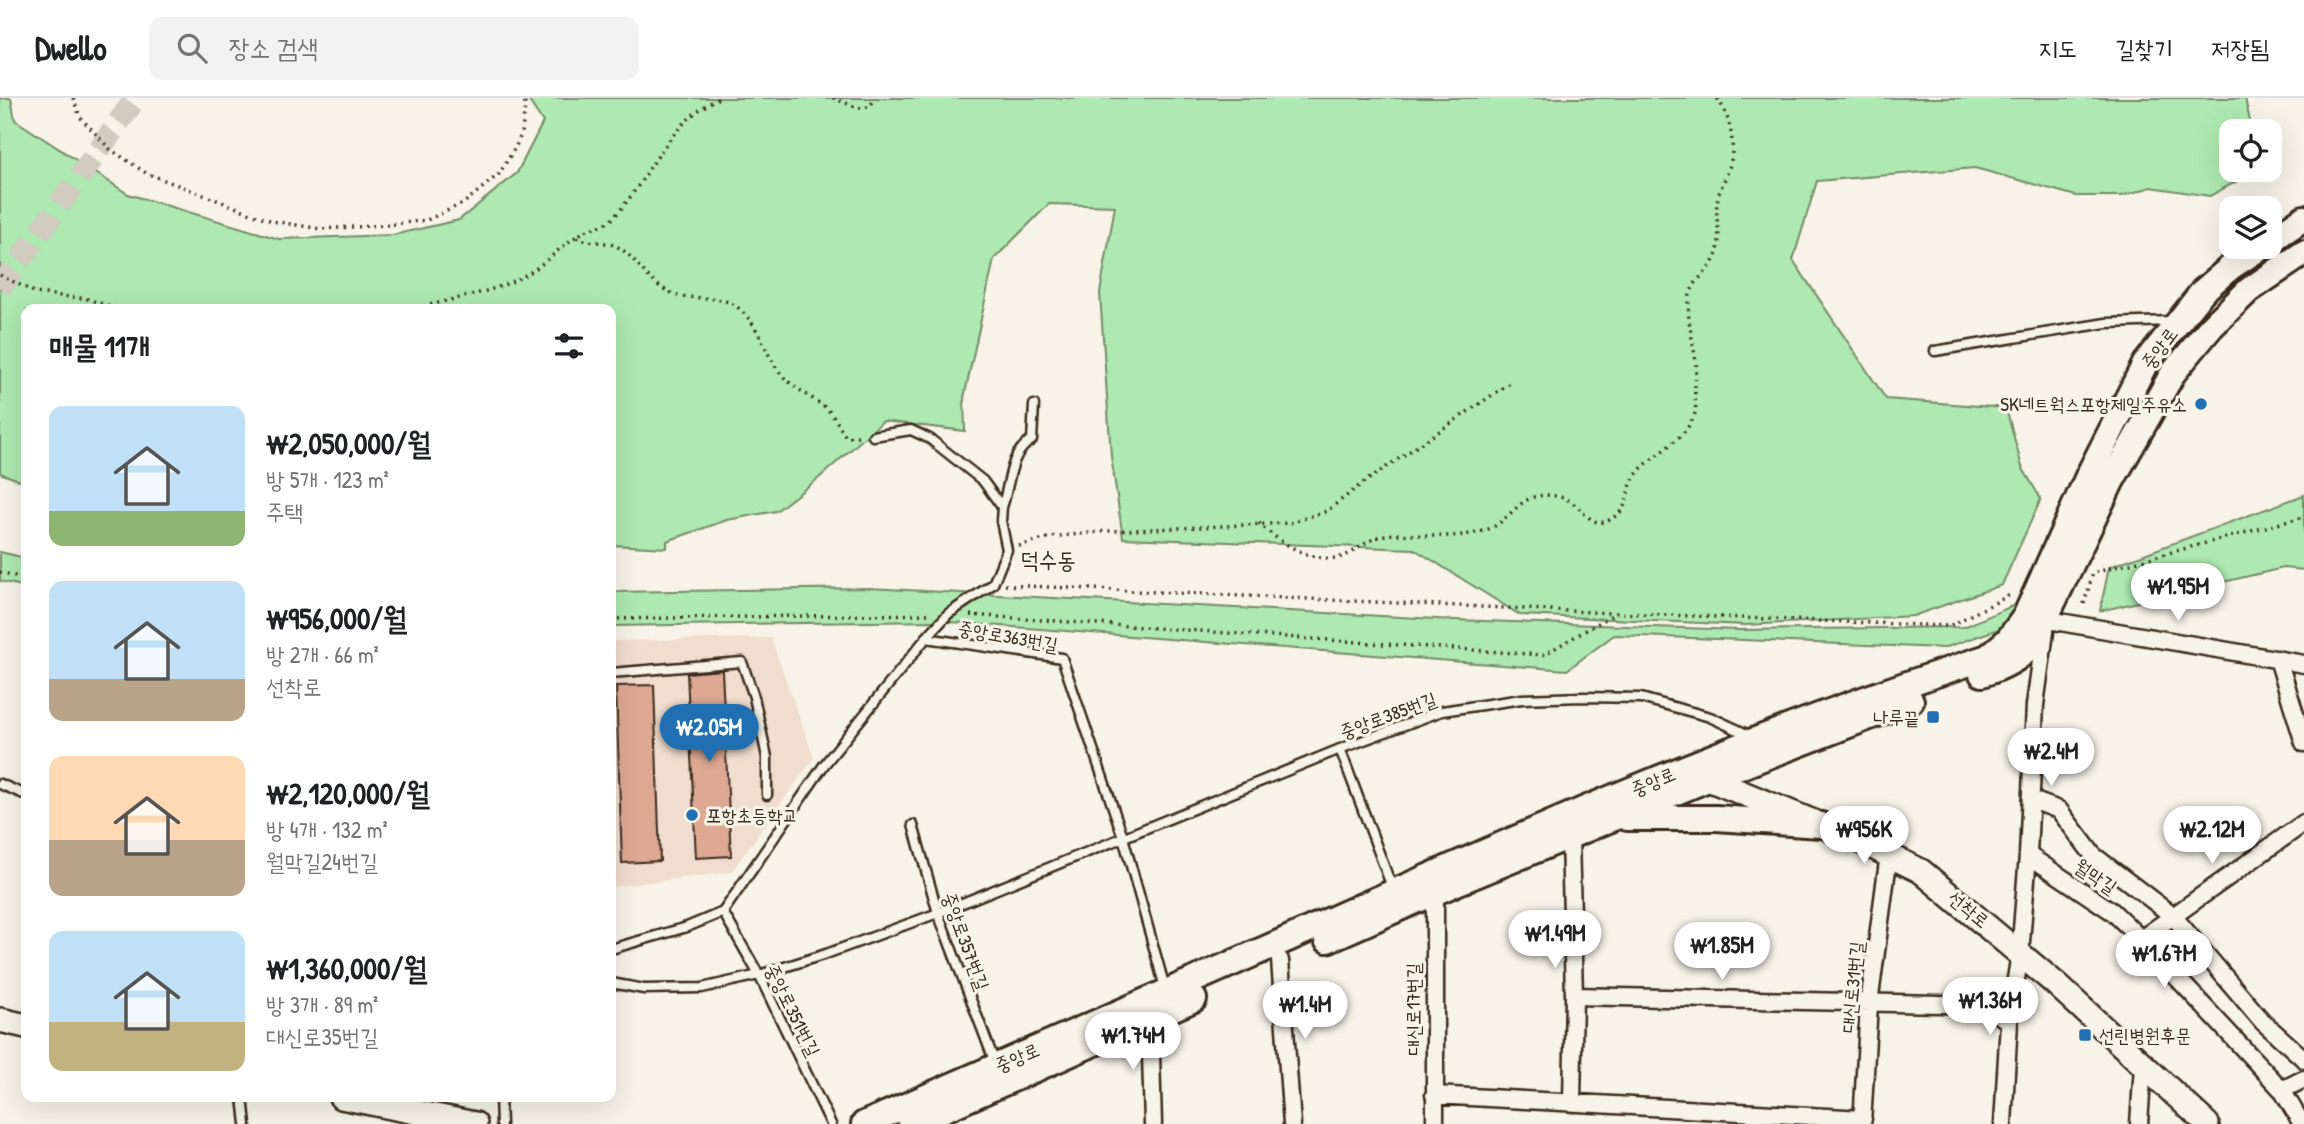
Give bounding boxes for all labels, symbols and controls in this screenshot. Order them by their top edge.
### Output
search box [149,17,639,80]
text: Dwello [35,26,107,70]
icon: search [173,29,211,67]
text: 장소 검색 [229,30,318,65]
text: 지도 [2039,32,2077,64]
text: 길찾기 [2115,32,2173,64]
text: 저장됨 [2211,32,2269,64]
map controls [2219,119,2282,259]
button: locate [2219,119,2282,182]
button: layers [2219,196,2282,259]
street label: 중앙로 [2135,322,2183,374]
text: 매물 11개 [49,326,150,366]
icon: filters [550,327,588,365]
place label: SK네트웍스포항제일주유소 [2000,391,2187,417]
marker: SK네트웍스포항제일주유소 [2193,396,2209,412]
text: ₩2,050,000/월 [266,423,431,463]
icon: home [105,434,189,518]
text: 방 5개 · 123 m² [266,464,389,495]
text: 주택 [266,496,303,527]
district label: 덕수동 [1020,544,1076,575]
pin: ₩1.95M [2121,564,2235,623]
text: ₩1.95M [2147,570,2209,601]
text: ₩956,000/월 [266,598,407,638]
icon: home [105,609,189,693]
street label: 중앙로363번길 [956,614,1060,658]
text: 방 2개 · 66 m² [266,639,379,670]
text: 선착로 [266,671,322,702]
street label: 중앙로385번길 [1336,685,1440,745]
pin: ₩2.05M [652,704,766,764]
place label: 나루끝 [1873,704,1919,730]
marker: 나루끝 [1925,709,1941,725]
text: ₩2.05M [676,711,742,742]
pin: ₩2.4M [2002,728,2100,788]
text: ₩2.4M [2023,735,2079,766]
street label: 중앙로 [1627,760,1679,802]
text: ₩2,120,000/월 [266,773,430,813]
icon: home [105,784,189,868]
place label: 포항초등학교 [706,802,798,828]
pin: ₩956K [1815,806,1913,866]
pin: ₩2.12M [2155,806,2269,866]
marker: 포항초등학교 [684,807,700,823]
text: ₩956K [1836,813,1892,844]
text: ₩2.12M [2179,813,2245,844]
text: 방 4개 · 132 m² [266,814,388,845]
text: 월막길24번길 [266,846,378,877]
street label: 월막길 [2070,852,2122,900]
street label: 선착로 [1943,884,1995,934]
street label: 중앙로357번길 [936,888,996,994]
pin: ₩1.49M [1498,910,1612,970]
text: ₩1.49M [1524,917,1586,948]
pin: ₩1.85M [1665,922,1779,982]
text: ₩1.85M [1690,929,1754,960]
pin: ₩1.67M [2107,930,2221,990]
text: ₩1.67M [2132,937,2196,968]
street label: 대신로31번길 [1834,940,1870,1034]
text: ₩1,360,000/월 [266,948,427,988]
icon: home [105,959,189,1043]
street label: 중앙로351번길 [759,959,827,1061]
street label: 대신로17번길 [1400,963,1426,1055]
pin: ₩1.36M [1933,978,2047,1037]
pin: ₩1.4M [1256,982,1354,1041]
text: ₩1.36M [1958,984,2022,1015]
text: ₩1.4M [1279,988,1331,1019]
text: 방 3개 · 89 m² [266,989,378,1020]
pin: ₩1.74M [1076,1012,1190,1072]
text: ₩1.74M [1101,1019,1165,1050]
text: 대신로35번길 [266,1021,379,1052]
place label: 선린병원후문 [2099,1022,2191,1048]
marker: 선린병원후문 [2077,1027,2093,1043]
street label: 중앙로 [991,1036,1043,1078]

